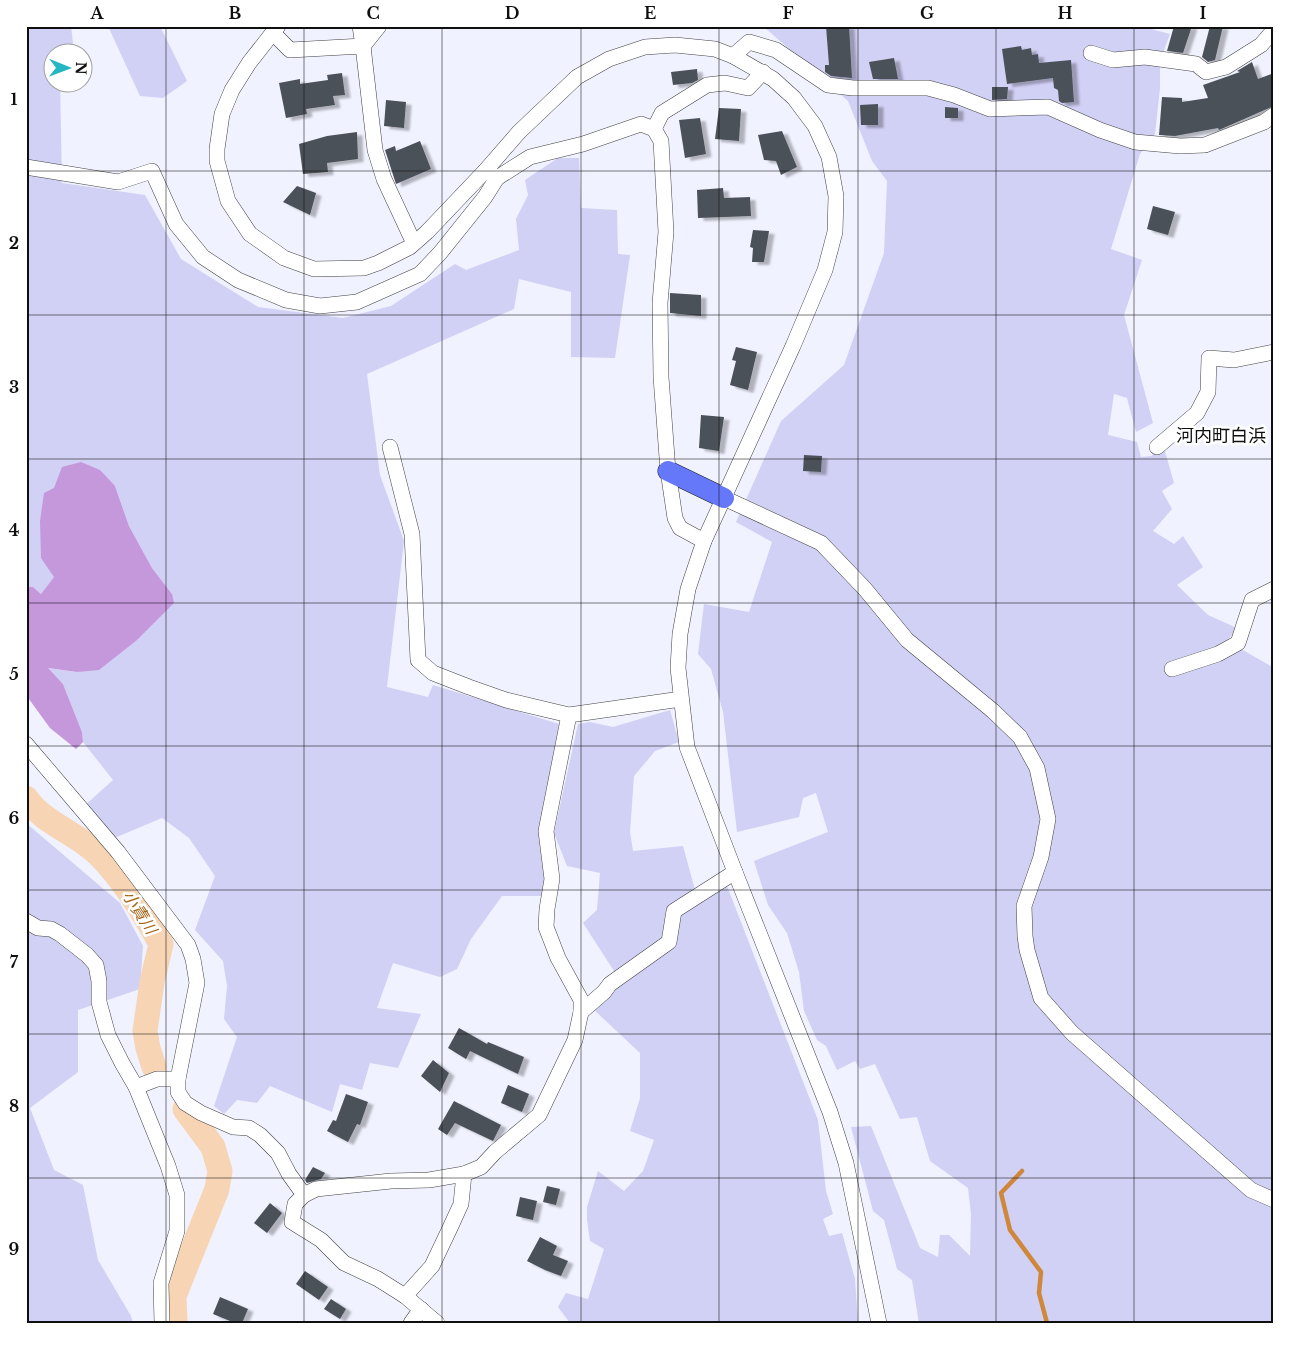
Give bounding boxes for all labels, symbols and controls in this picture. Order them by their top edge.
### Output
text: A [90,3,105,23]
text: B [229,3,242,23]
text: C [366,3,380,23]
text: D [505,3,519,23]
text: E [644,3,656,23]
text: F [782,3,794,23]
text: G [920,3,934,23]
text: H [1057,3,1073,23]
text: I [1200,3,1207,23]
north arrow [42,42,92,92]
text: N [72,61,90,75]
text: 1 [11,89,18,109]
text: 2 [9,233,19,253]
text: 3 [9,377,19,397]
district label: 河内町白浜 [1176,425,1266,447]
text: 4 [9,520,19,540]
text: 5 [9,664,19,684]
text: 6 [9,808,20,828]
water label: 小責川 [119,886,163,939]
text: 7 [10,952,19,972]
text: 8 [9,1096,19,1116]
text: 9 [9,1239,20,1259]

